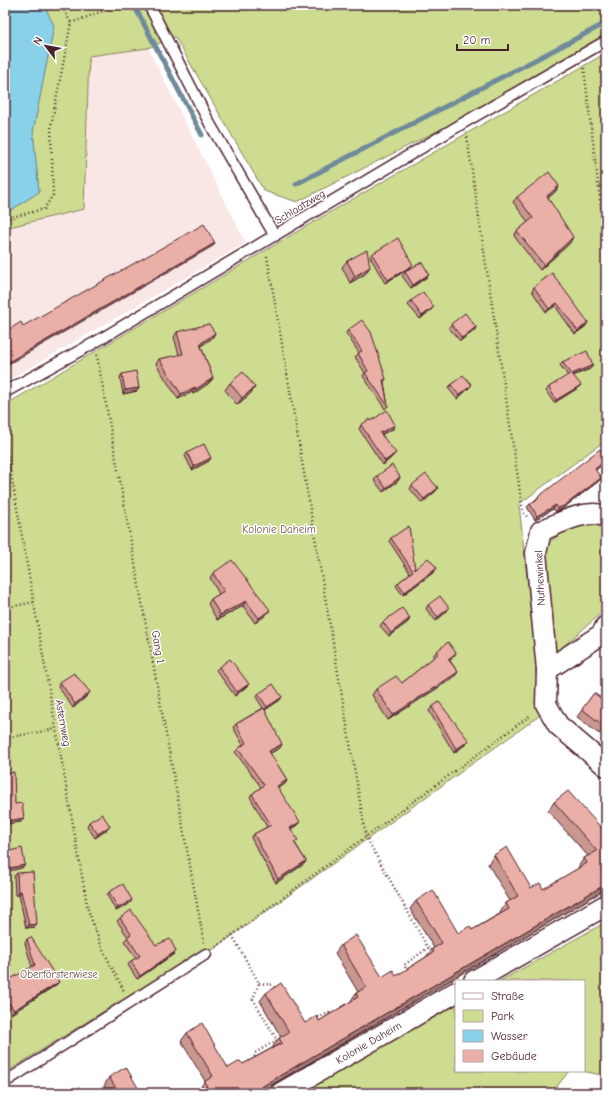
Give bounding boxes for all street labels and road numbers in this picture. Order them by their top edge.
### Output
street label: Schlaatzweg [272,187,328,227]
street label: Nuthewinkel [532,550,548,606]
street label: Gang 1 [149,629,167,665]
street label: Asternweg [52,698,74,748]
street label: Kolonie Daheim [333,1018,404,1067]

